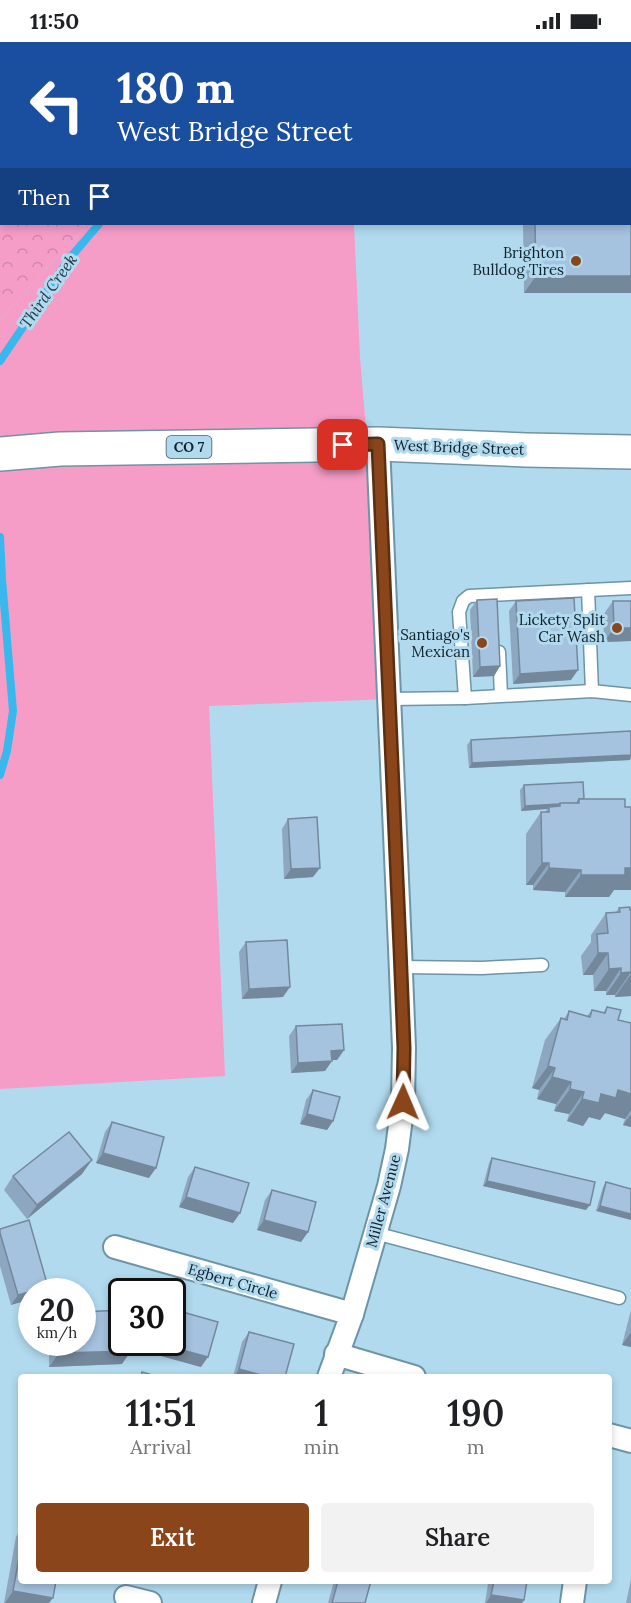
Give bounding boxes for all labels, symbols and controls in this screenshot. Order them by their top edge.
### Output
text: 11:50 [30,7,79,35]
text: 180 m [117,61,234,115]
icon: left [18,66,96,144]
text: West Bridge Street [117,114,353,148]
icon: arrive [83,180,116,213]
text: Then [18,183,71,211]
place label: Brighton Bulldog Tires [472,243,564,279]
water label: Third Creek [15,250,81,332]
marker: Brighton Bulldog Tires [569,254,583,268]
pin [317,419,368,470]
icon: arrive [326,428,359,461]
street label: West Bridge Street [393,435,525,459]
road number: CO 7 [166,436,212,458]
place label: Lickety Split Car Wash [519,610,605,646]
marker: Lickety Split Car Wash [610,621,624,635]
place label: Santiago's Mexican [400,625,470,661]
marker: Santiago's Mexican [475,636,489,650]
position arrow [371,1070,435,1134]
street label: Miller Avenue [361,1152,405,1250]
street label: Egbert Circle [186,1259,280,1303]
speed limit sign: 30 [108,1278,186,1356]
text: 20 [39,1291,75,1329]
text: km/h [37,1323,77,1342]
text: 11:51 [125,1390,196,1436]
text: 1 [315,1390,329,1436]
text: 190 [447,1390,505,1436]
text: Arrival [130,1434,191,1459]
text: min [304,1434,339,1459]
text: m [467,1434,485,1459]
button: Exit [36,1503,309,1572]
button: Share [321,1503,594,1572]

